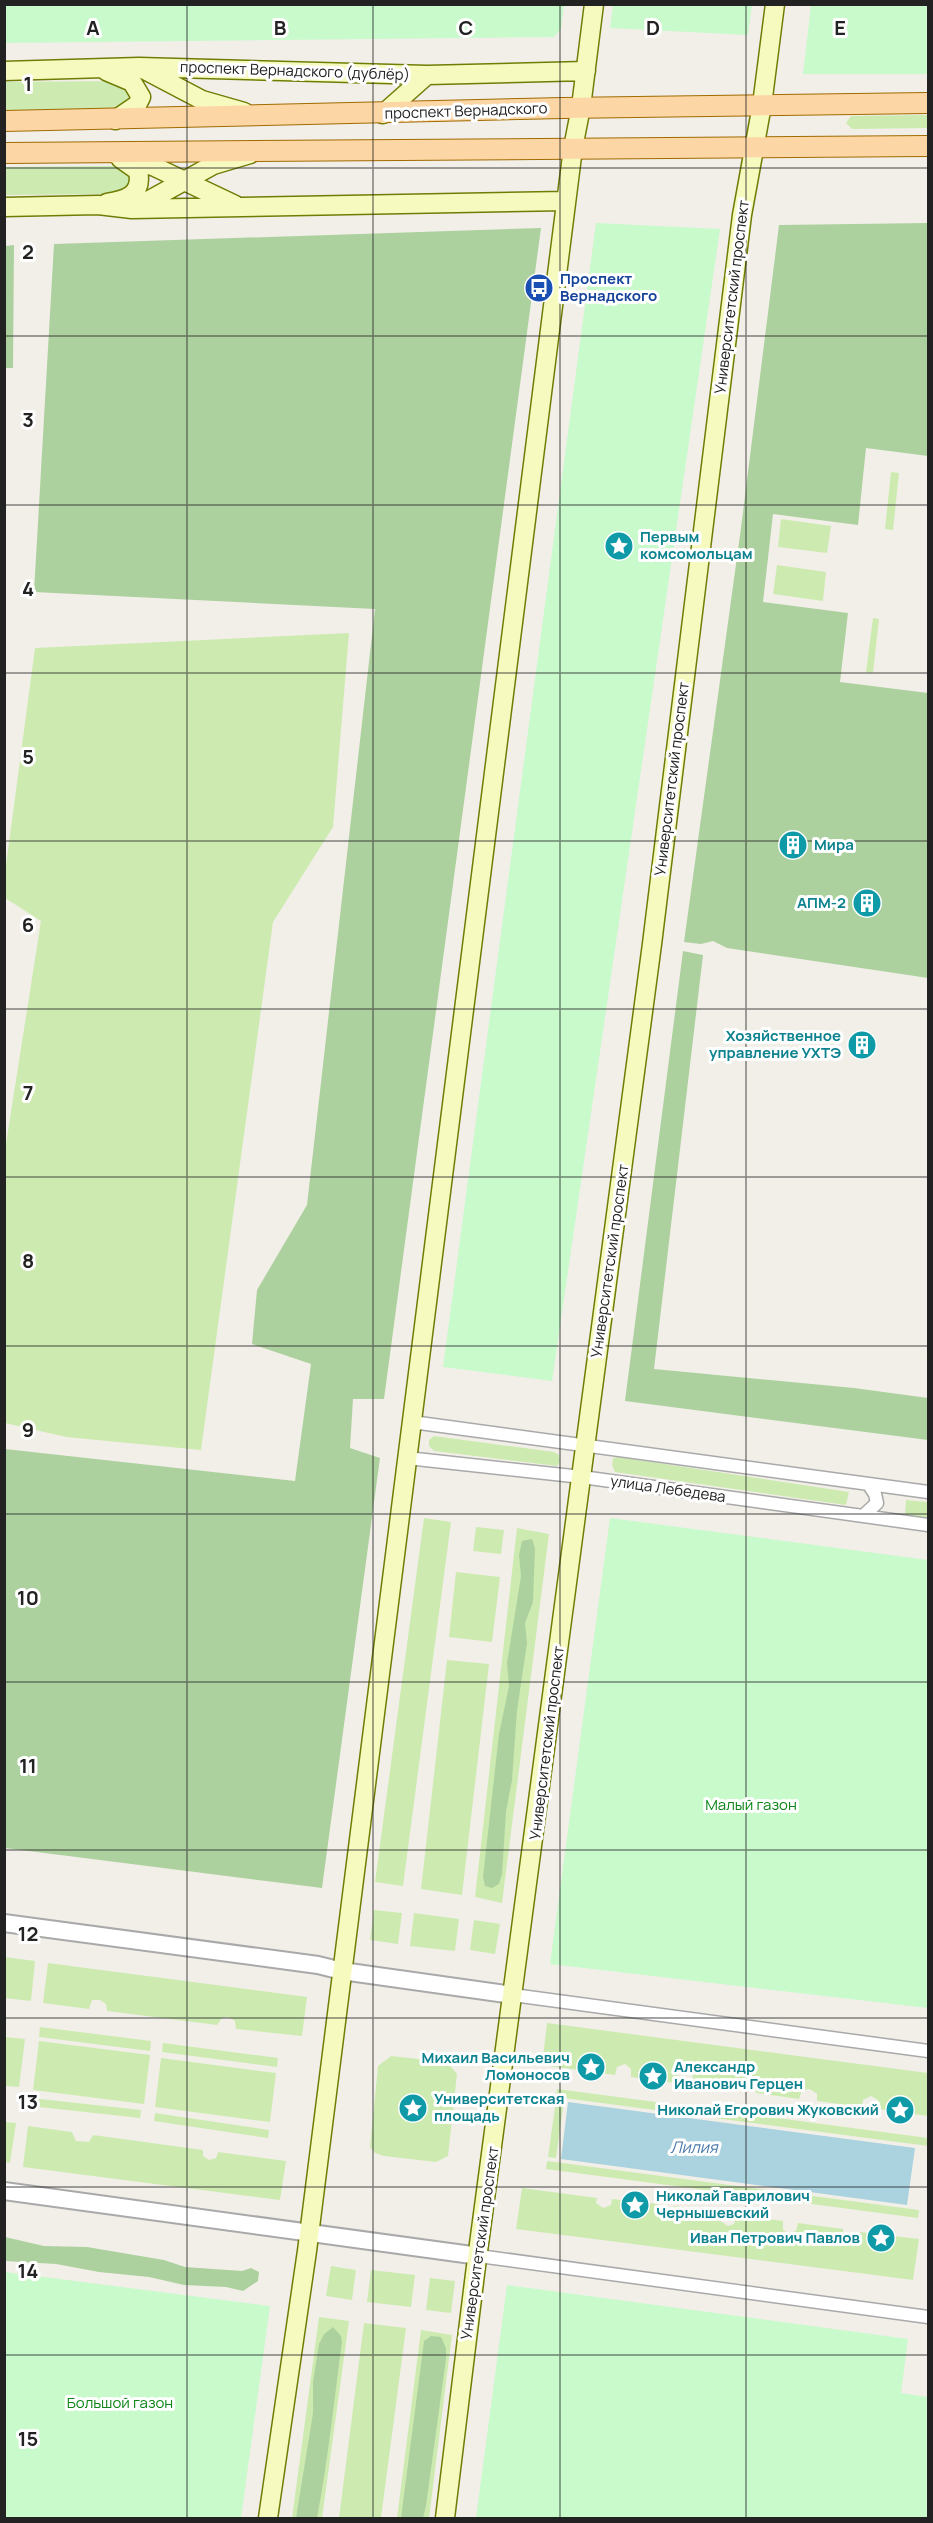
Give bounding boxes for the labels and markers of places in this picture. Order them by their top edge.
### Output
place label: Проспект Вернадского [560,268,657,306]
bus stop icon: Проспект Вернадского [523,272,555,304]
place label: Первым комсомольцам [640,526,753,564]
place icon: Первым комсомольцам [603,530,635,562]
building icon: Мира [777,829,809,861]
place label: Мира [814,834,854,855]
building icon: АПМ-2 [851,887,883,919]
place label: АПМ-2 [797,892,846,913]
place label: Хозяйственное управление УХТЭ [709,1025,841,1063]
building icon: Хозяйственное управление УХТЭ [846,1029,878,1061]
place label: Михаил Васильевич Ломоносов [422,2047,570,2085]
place icon: Михаил Васильевич Ломоносов [575,2051,607,2083]
place label: Александр Иванович Герцен [674,2056,803,2094]
place icon: Александр Иванович Герцен [637,2060,669,2092]
place label: Университетская площадь [434,2088,564,2126]
place icon: Университетская площадь [397,2092,429,2124]
place icon: Николай Егорович Жуковский [884,2094,916,2126]
place label: Николай Егорович Жуковский [657,2099,879,2120]
place label: Николай Гаврилович Чернышевский [656,2185,810,2223]
place icon: Николай Гаврилович Чернышевский [619,2189,651,2221]
place icon: Иван Петрович Павлов [865,2222,897,2254]
place label: Иван Петрович Павлов [690,2227,860,2248]

